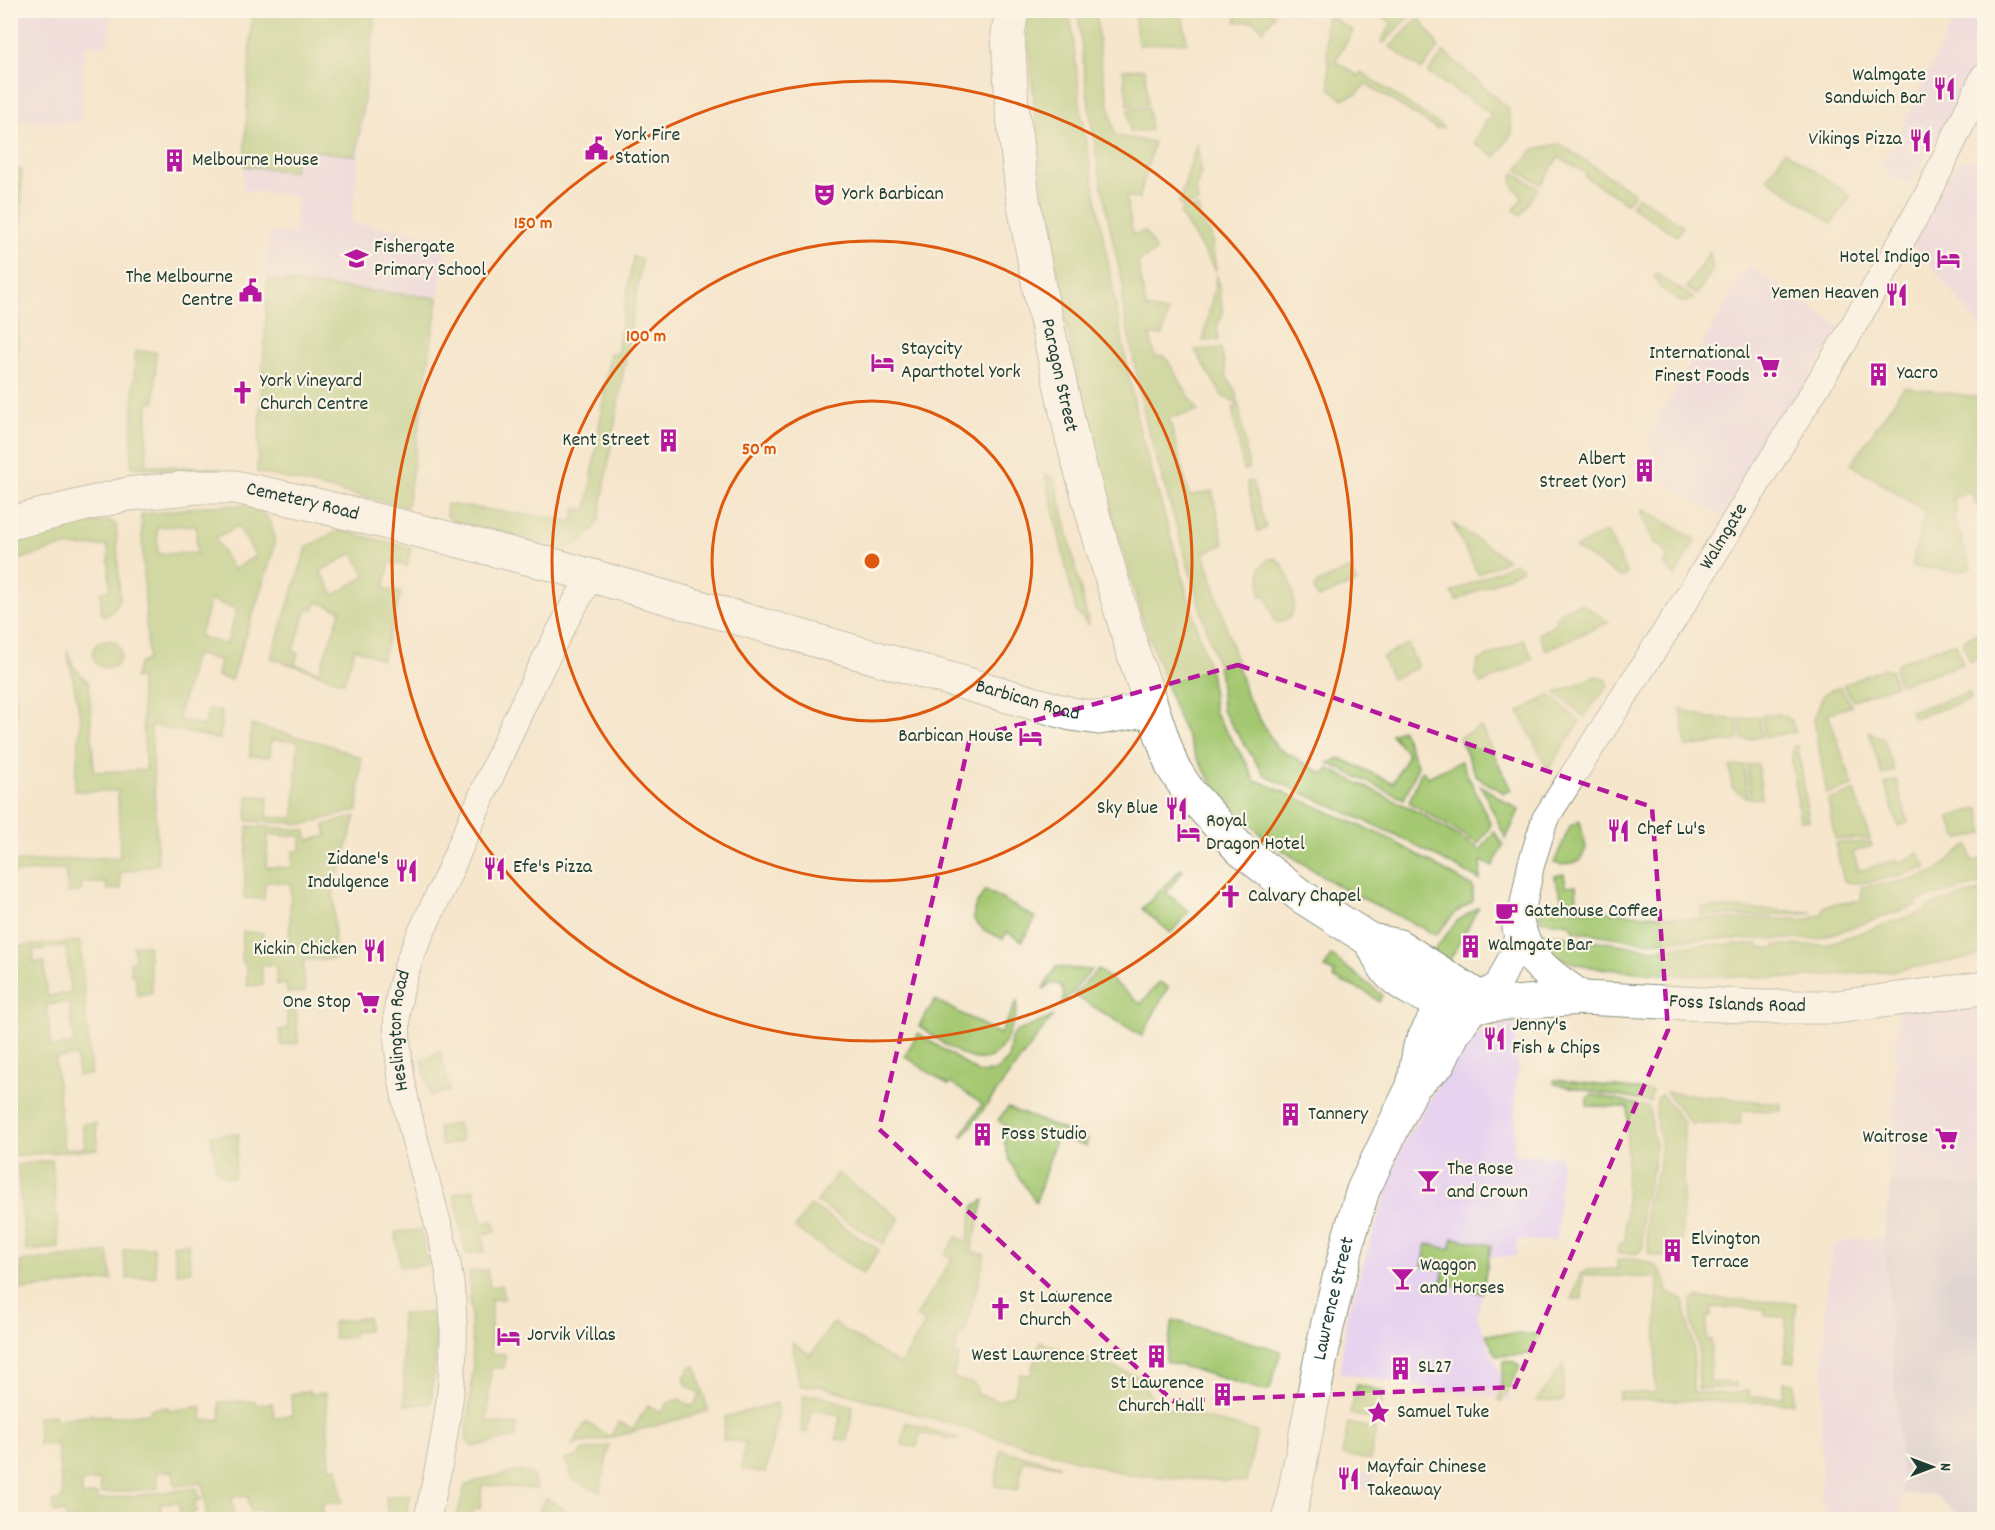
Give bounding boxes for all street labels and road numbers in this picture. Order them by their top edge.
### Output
street label: Paragon Street [1032,316,1084,435]
street label: Cemetery Road [243,476,362,529]
street label: Walmgate [1693,498,1756,576]
street label: Barbican Road [972,673,1081,729]
street label: Heslington Road [383,967,419,1093]
street label: Foss Islands Road [1668,988,1806,1021]
street label: Lawrence Street [1307,1234,1363,1363]

